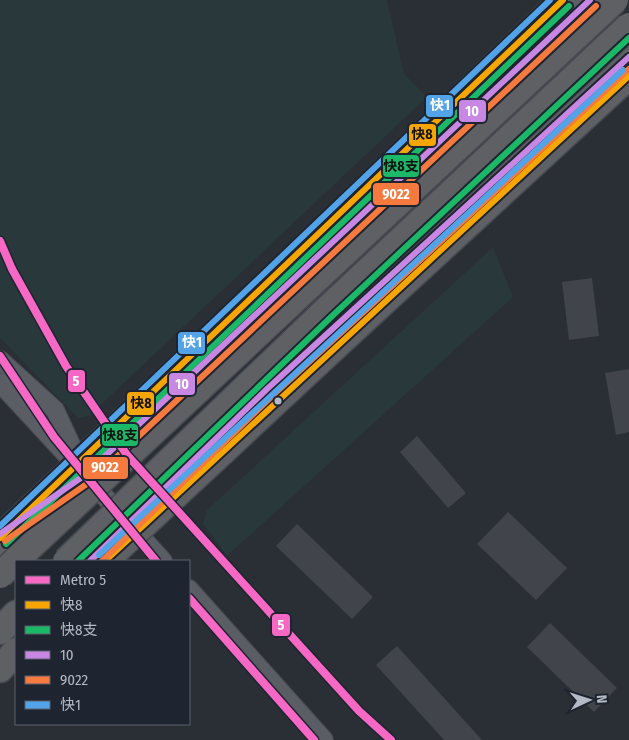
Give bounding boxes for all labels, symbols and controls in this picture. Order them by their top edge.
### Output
line badge: 快1 [425,94,454,118]
text: 快1 [430,97,450,114]
line badge: 10 [458,99,487,123]
text: 10 [465,103,479,120]
line badge: 快8 [408,123,437,147]
text: 快8 [411,126,433,143]
line badge: 快8支 [382,154,420,178]
text: 快8支 [383,158,419,175]
line badge: 9022 [372,182,420,206]
text: 9022 [382,186,410,203]
line badge: 快1 [177,331,206,355]
text: 快1 [182,334,202,351]
line badge: 5 [67,369,86,393]
line badge: 10 [168,372,196,396]
text: 5 [73,373,80,390]
text: 10 [175,376,189,393]
line badge: 快8 [126,391,155,416]
text: 快8 [130,395,152,412]
unlabelled marker [273,396,283,406]
line badge: 快8支 [101,423,139,447]
text: 快8支 [102,427,138,444]
line badge: 9022 [82,456,129,480]
text: 9022 [91,459,119,476]
legend [15,560,190,725]
text: Metro 5 [60,571,106,589]
text: 快8 [60,596,83,614]
line badge: 5 [271,613,291,637]
text: 5 [278,617,285,634]
text: 快8支 [60,621,98,639]
text: 10 [60,646,74,664]
text: 9022 [60,671,89,689]
north arrow [564,675,614,725]
text: N [593,694,610,704]
text: 快1 [60,696,81,714]

